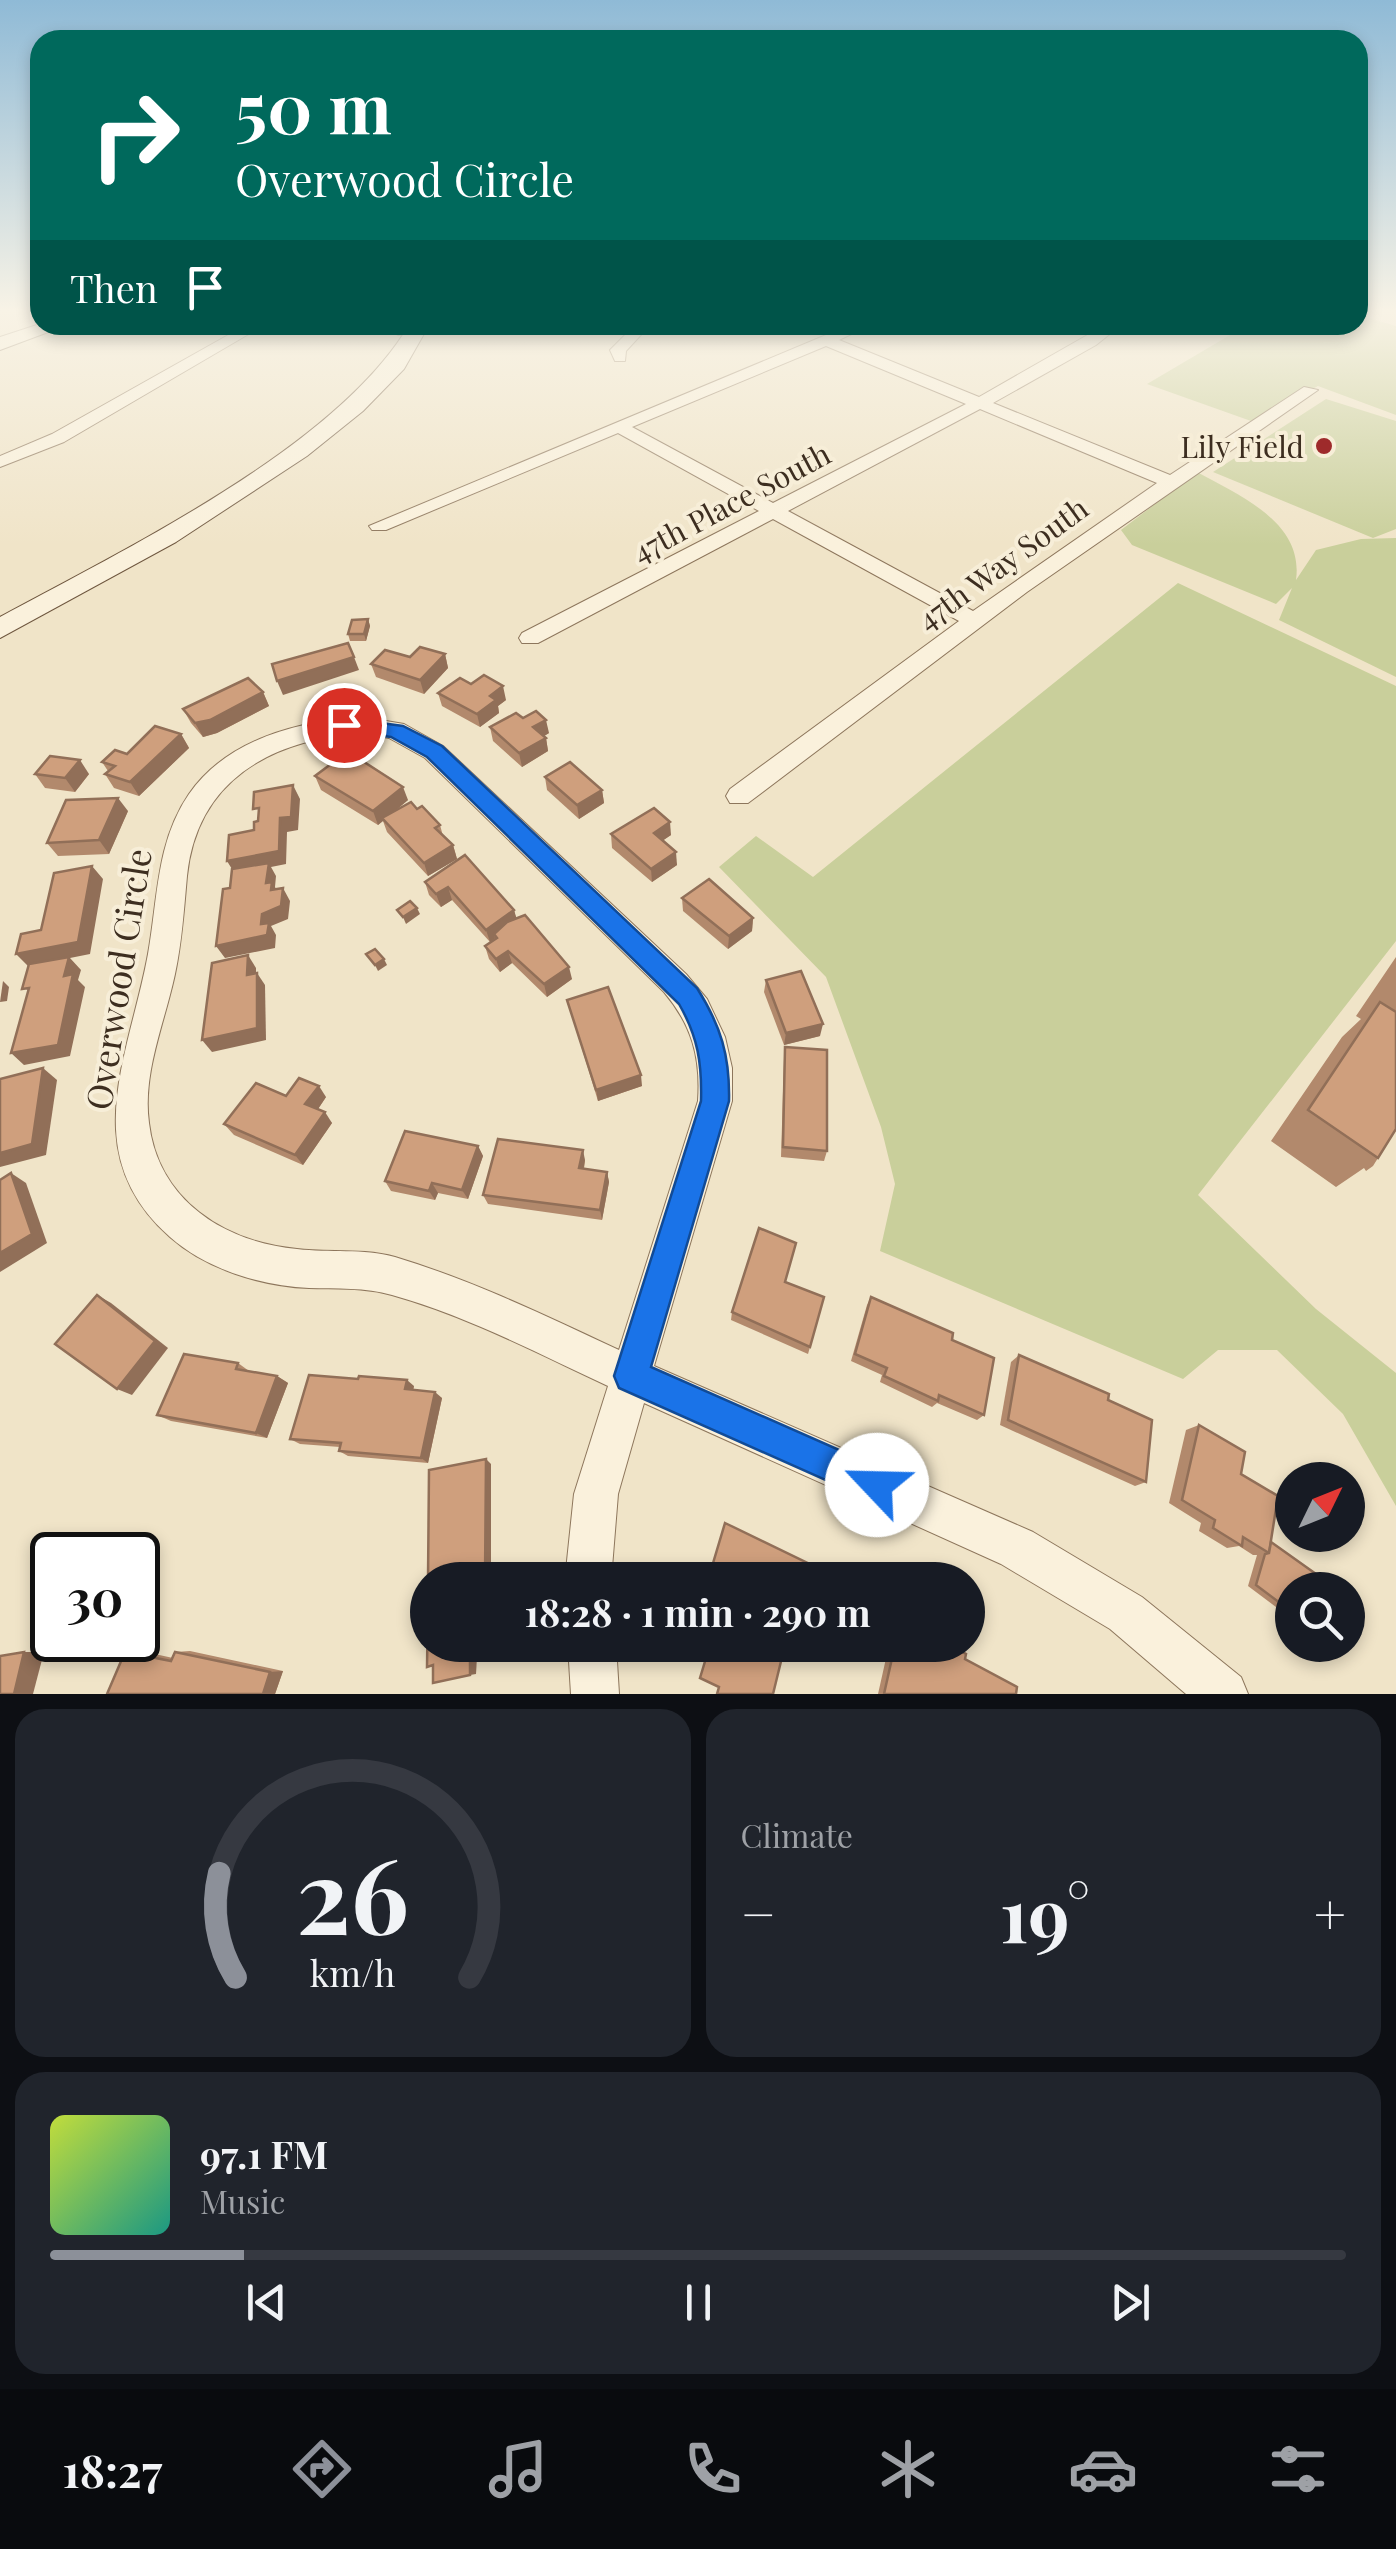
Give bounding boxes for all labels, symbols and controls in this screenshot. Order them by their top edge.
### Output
text: 50 m [235,58,392,152]
icon: right [70,70,200,200]
text: Overwood Circle [235,148,574,208]
icon: arrive [178,260,233,315]
text: Then [70,262,158,313]
place label: Lily Field [1180,426,1304,466]
street label: 47th Place South [625,433,837,571]
marker: Lily Field [1313,435,1335,457]
street label: 47th Way South [909,487,1096,639]
pin [302,683,387,768]
icon: arrive [317,698,372,753]
street label: Overwood Circle [73,845,161,1113]
position arrow [825,1433,929,1537]
north arrow [1275,1462,1365,1552]
map controls [1275,1462,1365,1662]
speed limit sign: 30 [30,1532,160,1662]
button: search [1275,1572,1365,1662]
text: 18:28 · 1 min · 290 m [524,1586,871,1637]
text: Climate [741,1813,853,1856]
text: 26 [296,1822,409,1961]
text: 19° [1000,1862,1090,1962]
text: − [741,1875,776,1949]
text: + [1314,1875,1346,1949]
text: km/h [310,1948,396,1996]
text: 97.1 FM [200,2128,328,2179]
text: Music [200,2179,285,2222]
icon: previous [239,2275,294,2330]
icon: pause [671,2275,726,2330]
icon: next [1103,2275,1158,2330]
icon: directions [287,2434,357,2504]
icon: music [483,2434,553,2504]
icon: phone [678,2434,748,2504]
icon: climate [873,2434,943,2504]
icon: car [1068,2434,1138,2504]
icon: filters [1263,2434,1333,2504]
text: 18:27 [63,2439,162,2499]

